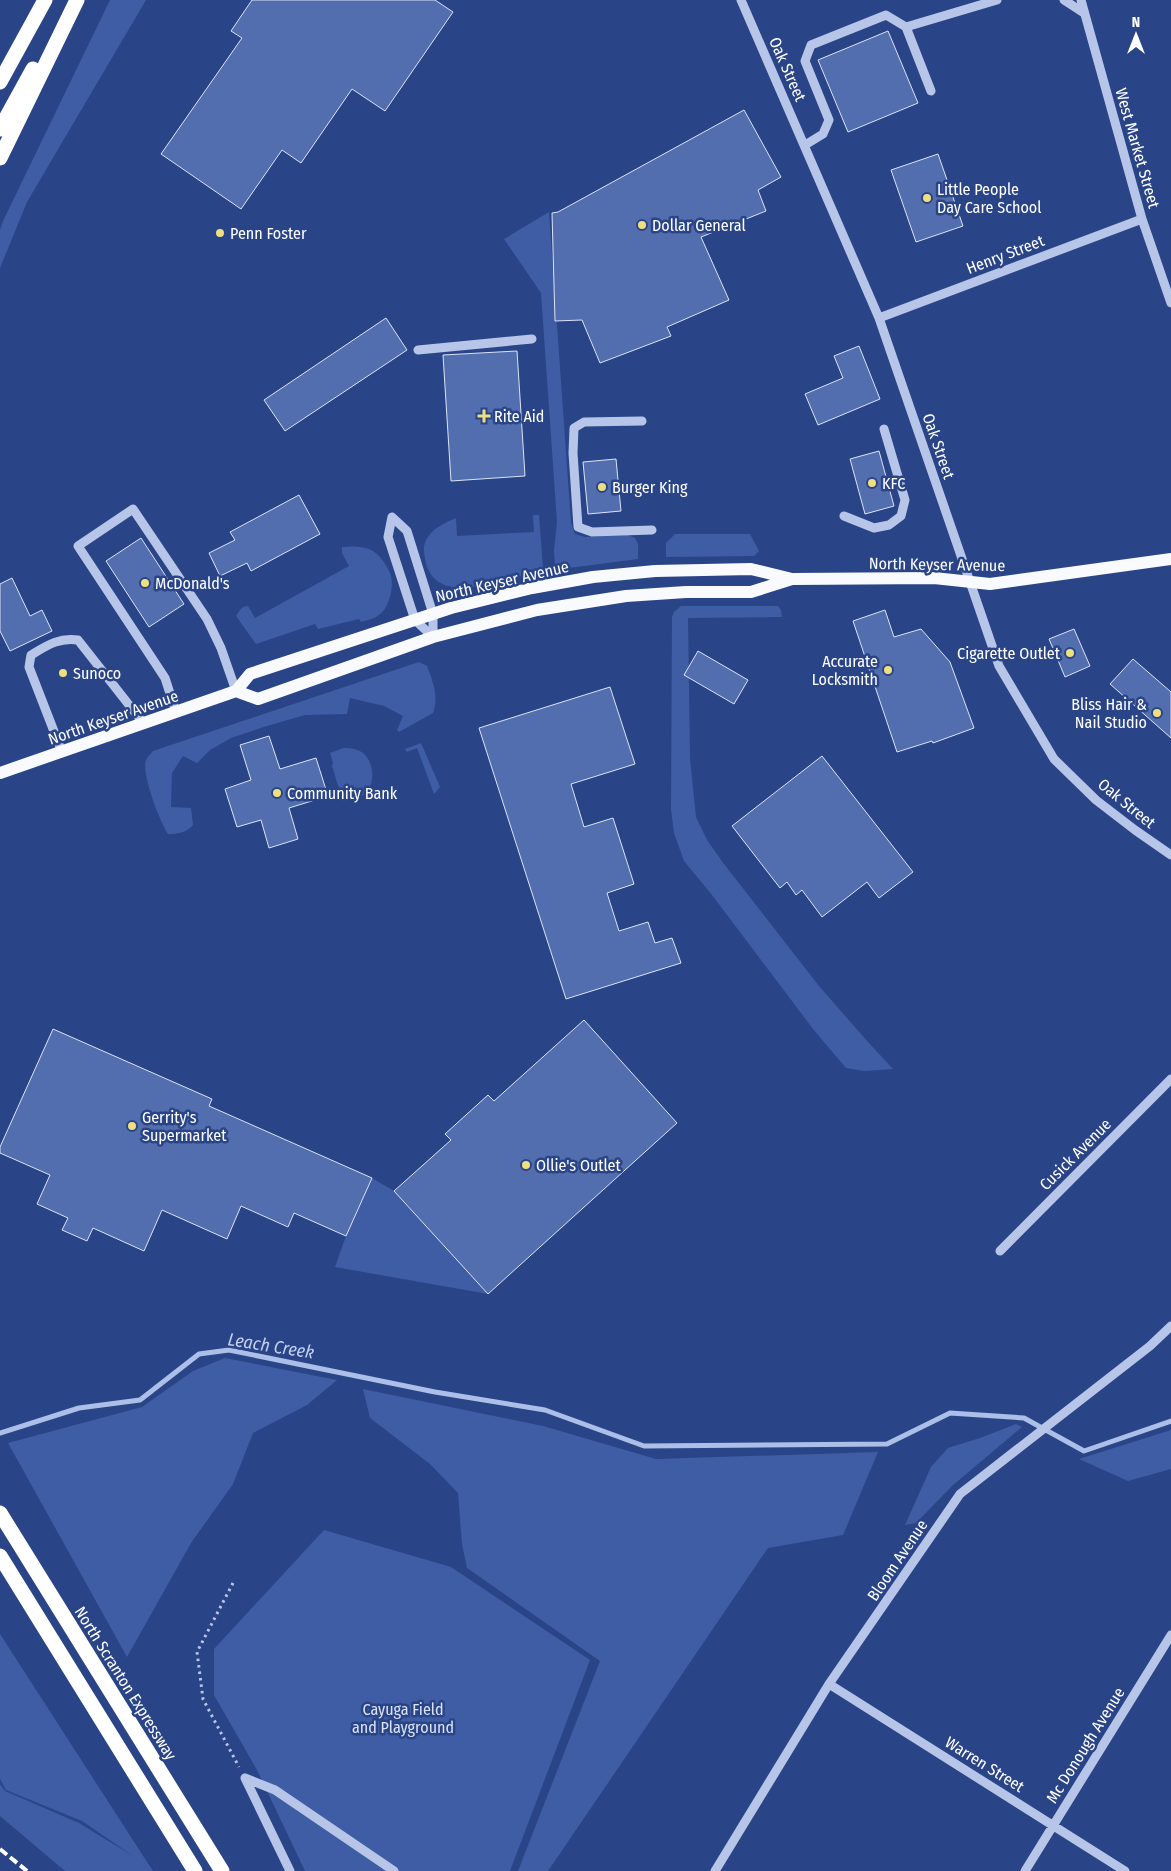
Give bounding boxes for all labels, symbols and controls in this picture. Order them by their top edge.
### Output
north arrow [1111,10,1161,60]
text: N [1132,14,1140,31]
street label: Oak Street [765,34,810,105]
street label: West Market Street [1111,86,1164,211]
place label: Little People Day Care School [937,180,1042,217]
marker: Little People Day Care School [921,192,933,204]
place label: Dollar General [652,216,746,235]
marker: Dollar General [636,219,648,231]
place label: Penn Foster [230,224,307,243]
marker: Penn Foster [214,227,226,239]
street label: Henry Street [964,231,1048,278]
place label: Rite Aid [494,407,544,426]
marker: Rite Aid [478,410,490,422]
street label: Oak Street [918,411,959,482]
place label: KFC [882,474,905,493]
marker: KFC [866,477,878,489]
place label: Burger King [612,478,688,497]
marker: Burger King [596,481,608,493]
street label: North Keyser Avenue [869,554,1005,575]
street label: North Keyser Avenue [434,557,571,606]
place label: McDonald's [155,574,230,593]
marker: McDonald's [139,577,151,589]
place label: Cigarette Outlet [957,644,1061,663]
marker: Cigarette Outlet [1064,647,1076,659]
place label: Accurate Locksmith [812,652,878,689]
place label: Sunoco [73,664,121,683]
marker: Accurate Locksmith [882,664,894,676]
marker: Sunoco [57,667,69,679]
street label: North Keyser Avenue [46,686,181,749]
place label: Bliss Hair & Nail Studio [1071,695,1147,732]
marker: Bliss Hair & Nail Studio [1151,707,1163,719]
street label: Oak Street [1094,775,1160,833]
place label: Community Bank [287,784,398,803]
marker: Community Bank [271,787,283,799]
place label: Gerrity's Supermarket [142,1108,227,1145]
street label: Cusick Avenue [1036,1115,1115,1194]
marker: Gerrity's Supermarket [126,1120,138,1132]
place label: Ollie's Outlet [536,1156,621,1175]
marker: Ollie's Outlet [520,1159,532,1171]
water label: Leach Creek [226,1328,316,1364]
street label: Bloom Avenue [863,1516,932,1605]
street label: North Scranton Expressway [71,1603,181,1764]
street label: Mc Donough Avenue [1042,1684,1129,1807]
park label: Cayuga Field and Playground [352,1700,454,1737]
street label: Warren Street [942,1733,1028,1797]

